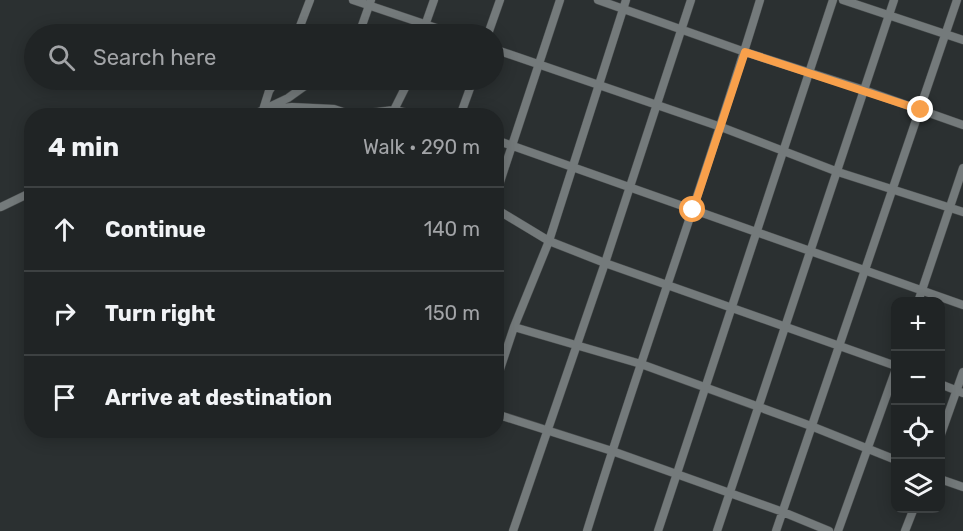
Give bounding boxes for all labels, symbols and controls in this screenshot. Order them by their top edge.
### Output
search box [24,24,504,90]
icon: search [45,41,78,74]
text: Search here [93,44,216,71]
route end [907,96,933,122]
text: 4 min [48,132,119,163]
text: Walk · 290 m [363,135,480,159]
route start [679,196,705,222]
icon: ahead [48,213,81,246]
text: Continue [105,216,206,243]
text: 140 m [424,217,480,241]
icon: right [48,297,81,330]
map controls [891,297,945,513]
button: + [891,297,945,351]
text: Turn right [105,300,215,327]
text: 150 m [424,301,480,325]
button: − [891,351,945,405]
icon: arrive [48,381,81,414]
text: Arrive at destination [105,384,332,411]
button: locate [891,405,945,459]
button: layers [891,459,945,513]

